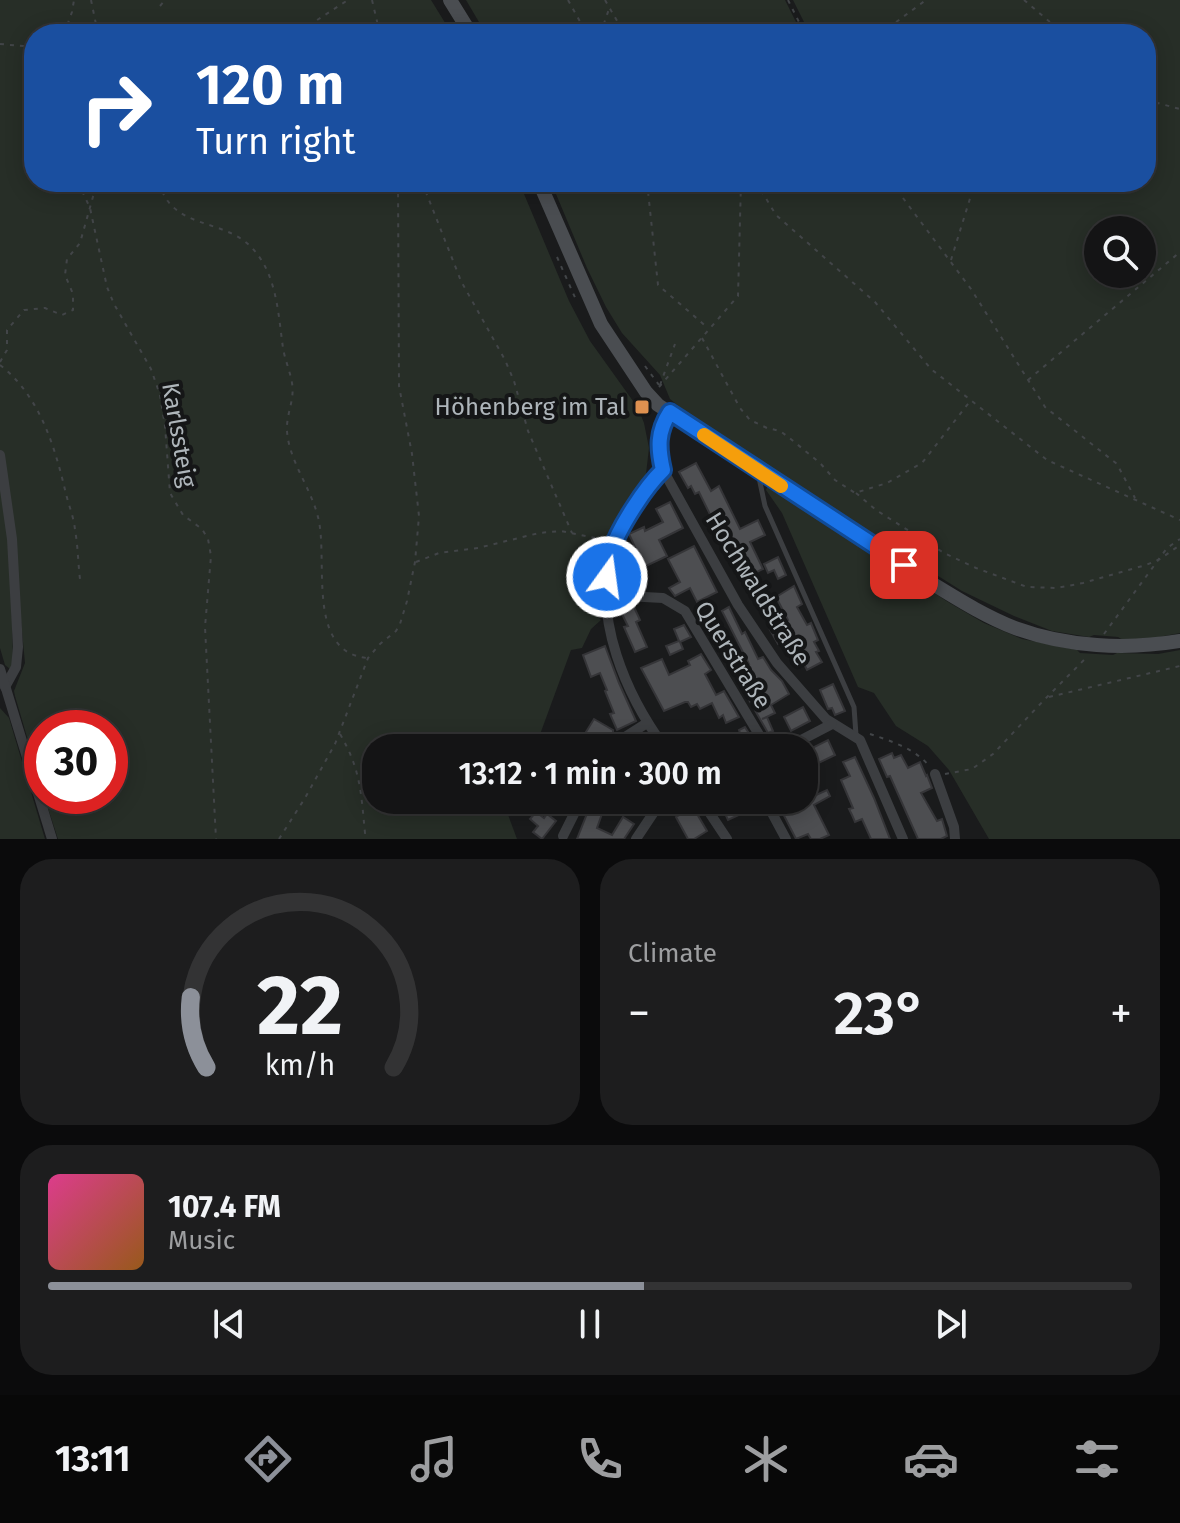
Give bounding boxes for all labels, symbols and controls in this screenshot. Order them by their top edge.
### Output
text: 120 m [196,52,344,119]
icon: right [64,56,168,160]
text: Turn right [196,120,356,164]
map controls [1084,216,1156,288]
button: search [1084,216,1156,288]
street label: Karlssteig [156,380,202,490]
place label: Höhenberg im Tal [435,393,626,421]
marker: Höhenberg im Tal [633,398,651,416]
street label: Hochwaldstraße [700,507,816,671]
pin [870,531,938,599]
position arrow [565,535,649,619]
icon: arrive [882,543,926,587]
street label: Querstraße [689,596,777,714]
speed limit sign: 30 [24,710,128,814]
text: 13:12 · 1 min · 300 m [458,756,722,792]
text: Climate [628,938,717,969]
text: 22 [257,956,343,1056]
text: 23° [834,978,926,1050]
text: − [628,987,650,1040]
text: + [1110,987,1132,1040]
text: km/h [265,1048,335,1083]
text: 107.4 FM [168,1189,281,1225]
text: Music [168,1225,235,1256]
icon: previous [207,1302,251,1346]
icon: pause [568,1302,612,1346]
icon: next [929,1302,973,1346]
icon: directions [240,1431,296,1487]
icon: music [406,1431,462,1487]
icon: phone [572,1431,628,1487]
icon: climate [738,1431,794,1487]
icon: car [903,1431,959,1487]
icon: filters [1069,1431,1125,1487]
text: 13:11 [55,1437,130,1481]

